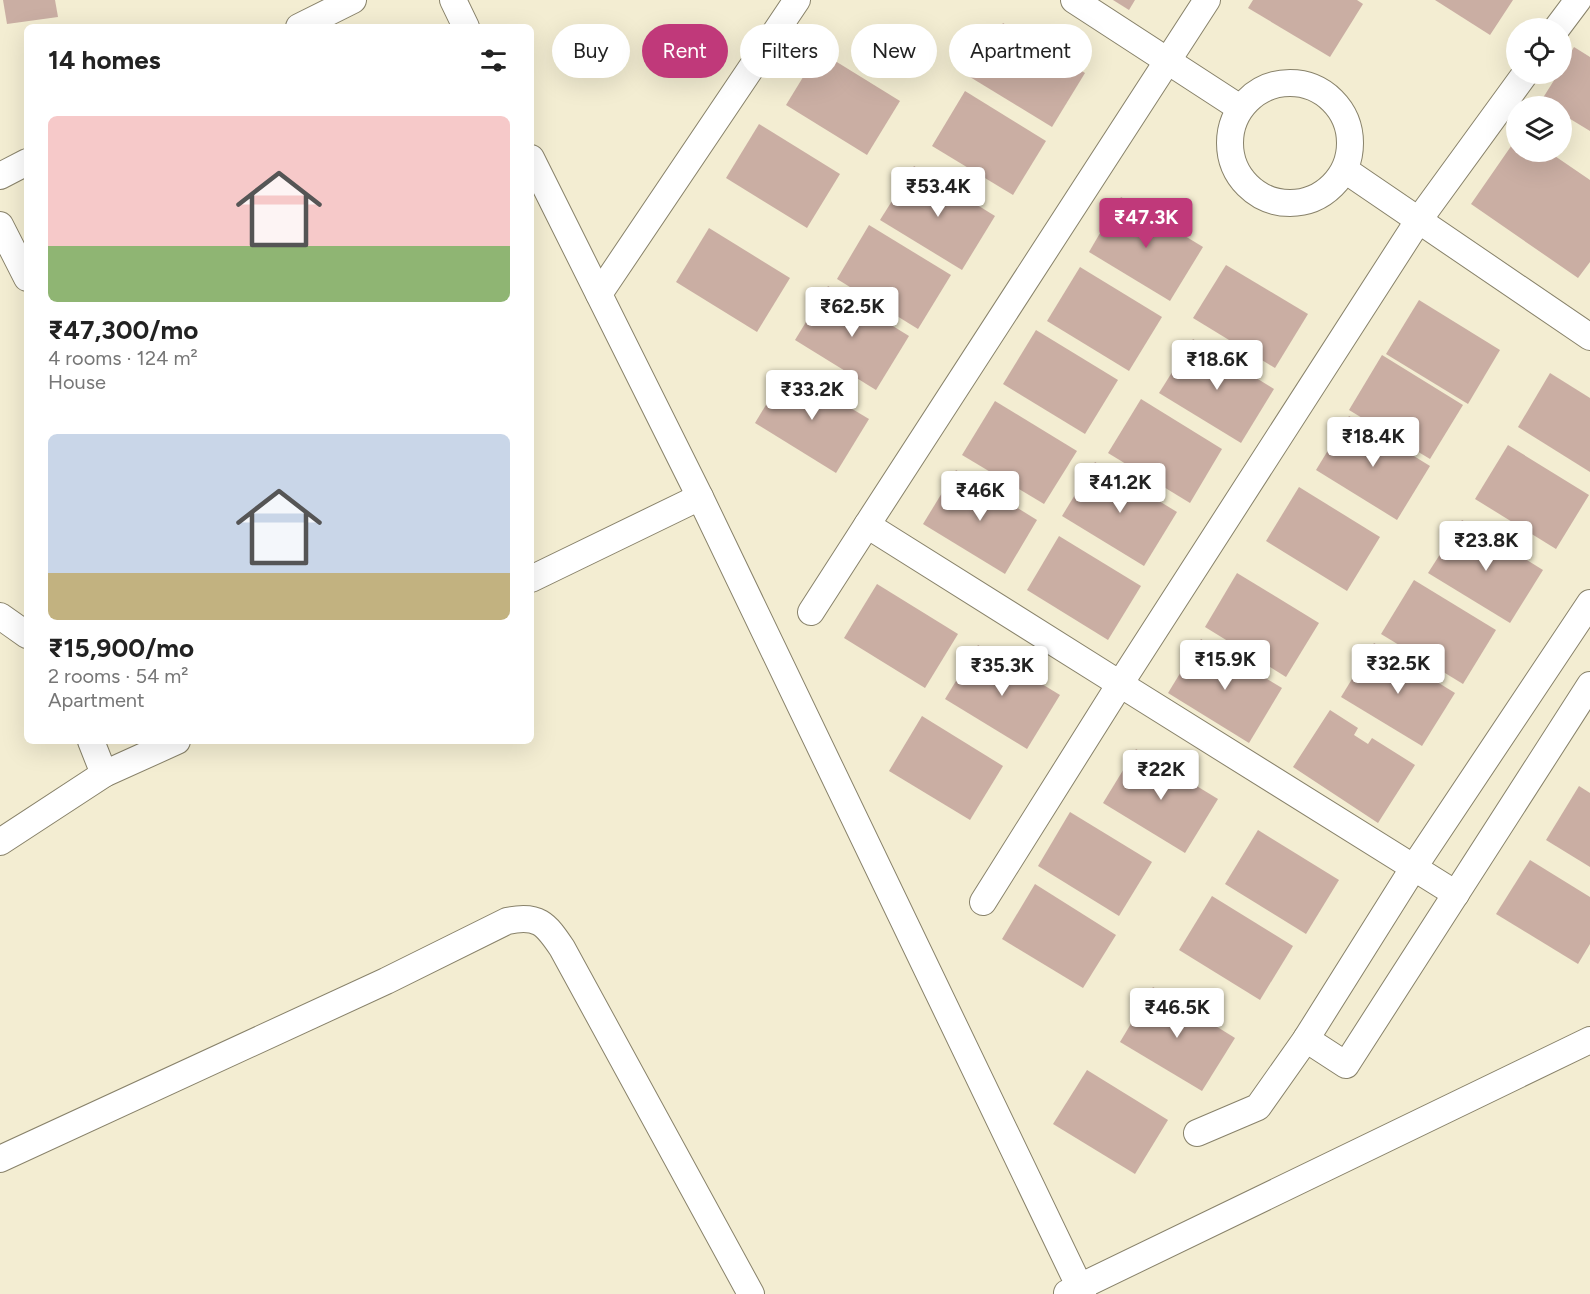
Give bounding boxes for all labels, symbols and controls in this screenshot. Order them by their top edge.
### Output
map controls [1506,18,1572,162]
button: locate [1506,18,1572,84]
chip: Buy [552,24,630,78]
chip: Rent [642,24,728,78]
chip: Filters [740,24,839,78]
chip: New [851,24,937,78]
chip: Apartment [949,24,1092,78]
text: 14 homes [48,44,161,76]
icon: filters [477,44,510,77]
button: layers [1506,96,1572,162]
icon: home [225,155,333,263]
pin: ₹53.4K [889,167,987,218]
text: ₹53.4K [905,174,971,198]
pin: ₹47.3K [1097,198,1195,249]
text: ₹47.3K [1113,205,1179,229]
pin: ₹62.5K [803,287,901,338]
text: ₹62.5K [819,294,885,318]
text: ₹47,300/mo [48,314,198,346]
pin: ₹18.6K [1168,340,1266,391]
text: 4 rooms · 124 m² [48,346,198,370]
text: ₹18.6K [1186,347,1248,371]
text: House [48,370,106,394]
pin: ₹33.2K [763,370,861,421]
text: ₹33.2K [780,377,844,401]
pin: ₹18.4K [1324,417,1422,468]
text: ₹18.4K [1341,424,1405,448]
pin: ₹41.2K [1071,463,1169,514]
text: ₹41.2K [1089,470,1151,494]
pin: ₹46K [944,471,1016,522]
icon: home [225,473,333,581]
text: ₹46K [955,478,1005,502]
pin: ₹23.8K [1437,521,1535,572]
text: ₹23.8K [1453,528,1519,552]
text: ₹15,900/mo [48,632,194,664]
pin: ₹15.9K [1176,640,1274,691]
pin: ₹32.5K [1349,644,1447,695]
pin: ₹35.3K [953,646,1051,697]
text: ₹15.9K [1194,647,1256,671]
text: ₹32.5K [1366,651,1430,675]
text: ₹35.3K [970,653,1034,677]
text: 2 rooms · 54 m² [48,664,188,688]
text: Apartment [48,688,145,712]
pin: ₹22K [1125,750,1197,801]
text: ₹22K [1137,757,1185,781]
pin: ₹46.5K [1128,988,1226,1039]
text: ₹46.5K [1144,995,1210,1019]

